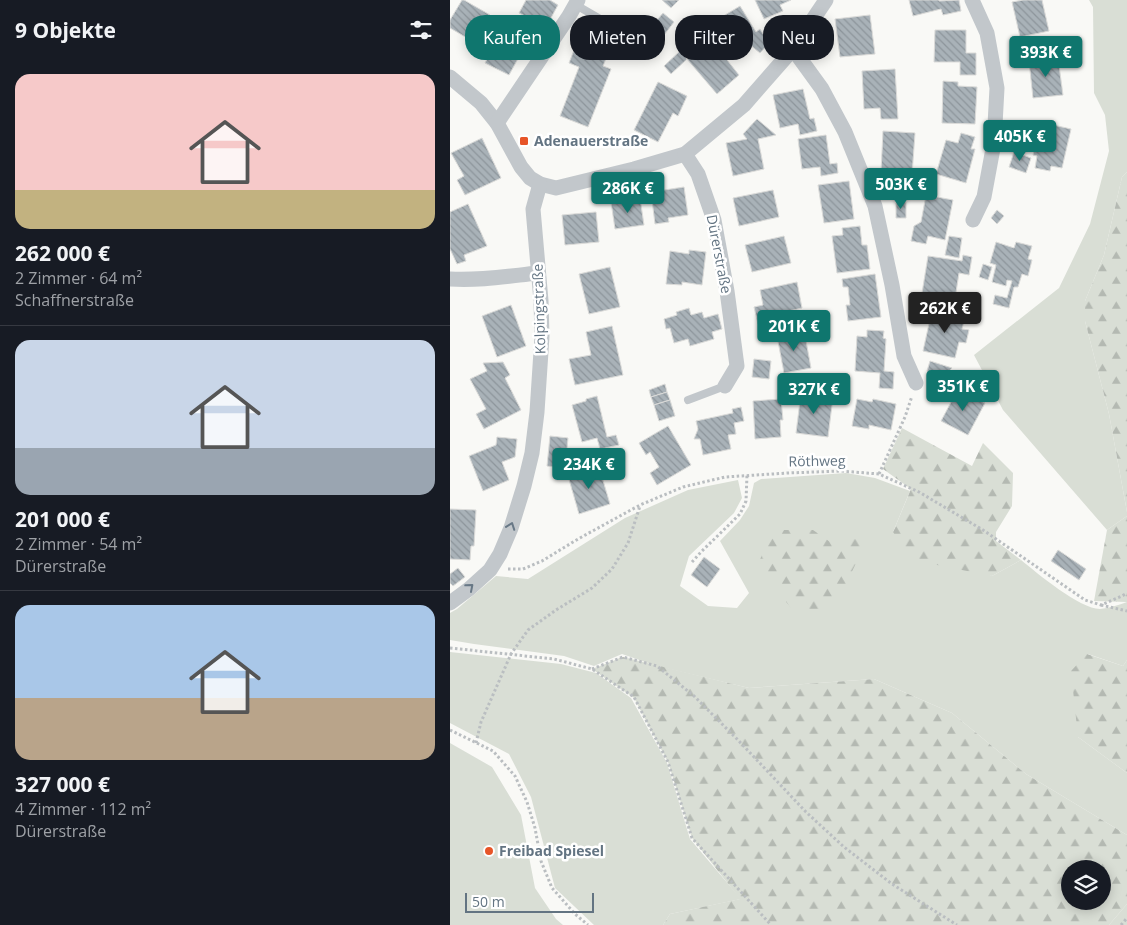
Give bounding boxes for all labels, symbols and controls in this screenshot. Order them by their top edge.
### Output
chip: Kaufen [465,15,560,60]
chip: Mieten [570,15,665,60]
chip: Filter [675,15,753,60]
chip: Neu [763,15,834,60]
text: 9 Objekte [15,16,116,44]
icon: filters [407,16,435,44]
pin: 393K € [1005,36,1087,78]
text: 393K € [1020,41,1072,63]
icon: home [180,107,270,197]
pin: 405K € [979,120,1061,162]
text: 405K € [994,125,1046,147]
place label: Adenauerstraße [534,131,648,150]
marker: Adenauerstraße [518,135,530,147]
pin: 503K € [860,168,942,210]
pin: 286K € [587,172,669,214]
text: 503K € [875,173,927,195]
text: 286K € [602,177,654,199]
street label: Dürerstraße [703,213,736,295]
text: 262 000 € [15,239,110,267]
street label: Kolpingstraße [527,263,550,355]
text: 2 Zimmer · 64 m² [15,267,142,289]
text: Schaffnerstraße [15,289,134,311]
pin: 262K € [904,292,986,334]
text: 262K € [919,297,971,319]
pin: 201K € [753,310,835,352]
text: 201K € [768,315,820,337]
pin: 351K € [922,370,1004,412]
icon: home [180,372,270,462]
pin: 327K € [773,372,855,415]
text: 351K € [937,375,989,397]
text: 327K € [788,378,840,400]
pin: 234K € [548,448,630,490]
street label: Röthweg [788,450,846,470]
text: 234K € [563,453,615,475]
text: 201 000 € [15,505,110,533]
one-way arrow [505,522,515,531]
text: 2 Zimmer · 54 m² [15,533,142,555]
text: Dürerstraße [15,555,106,577]
one-way arrow [465,584,474,593]
icon: home [180,637,270,727]
text: 327 000 € [15,770,110,798]
text: 4 Zimmer · 112 m² [15,798,151,820]
text: Dürerstraße [15,820,106,842]
place label: Freibad Spiesel [499,841,604,860]
marker: Freibad Spiesel [483,845,495,857]
map controls [1061,860,1111,910]
button: layers [1061,860,1111,910]
scale bar [465,890,594,913]
text: 50 m [472,892,505,911]

